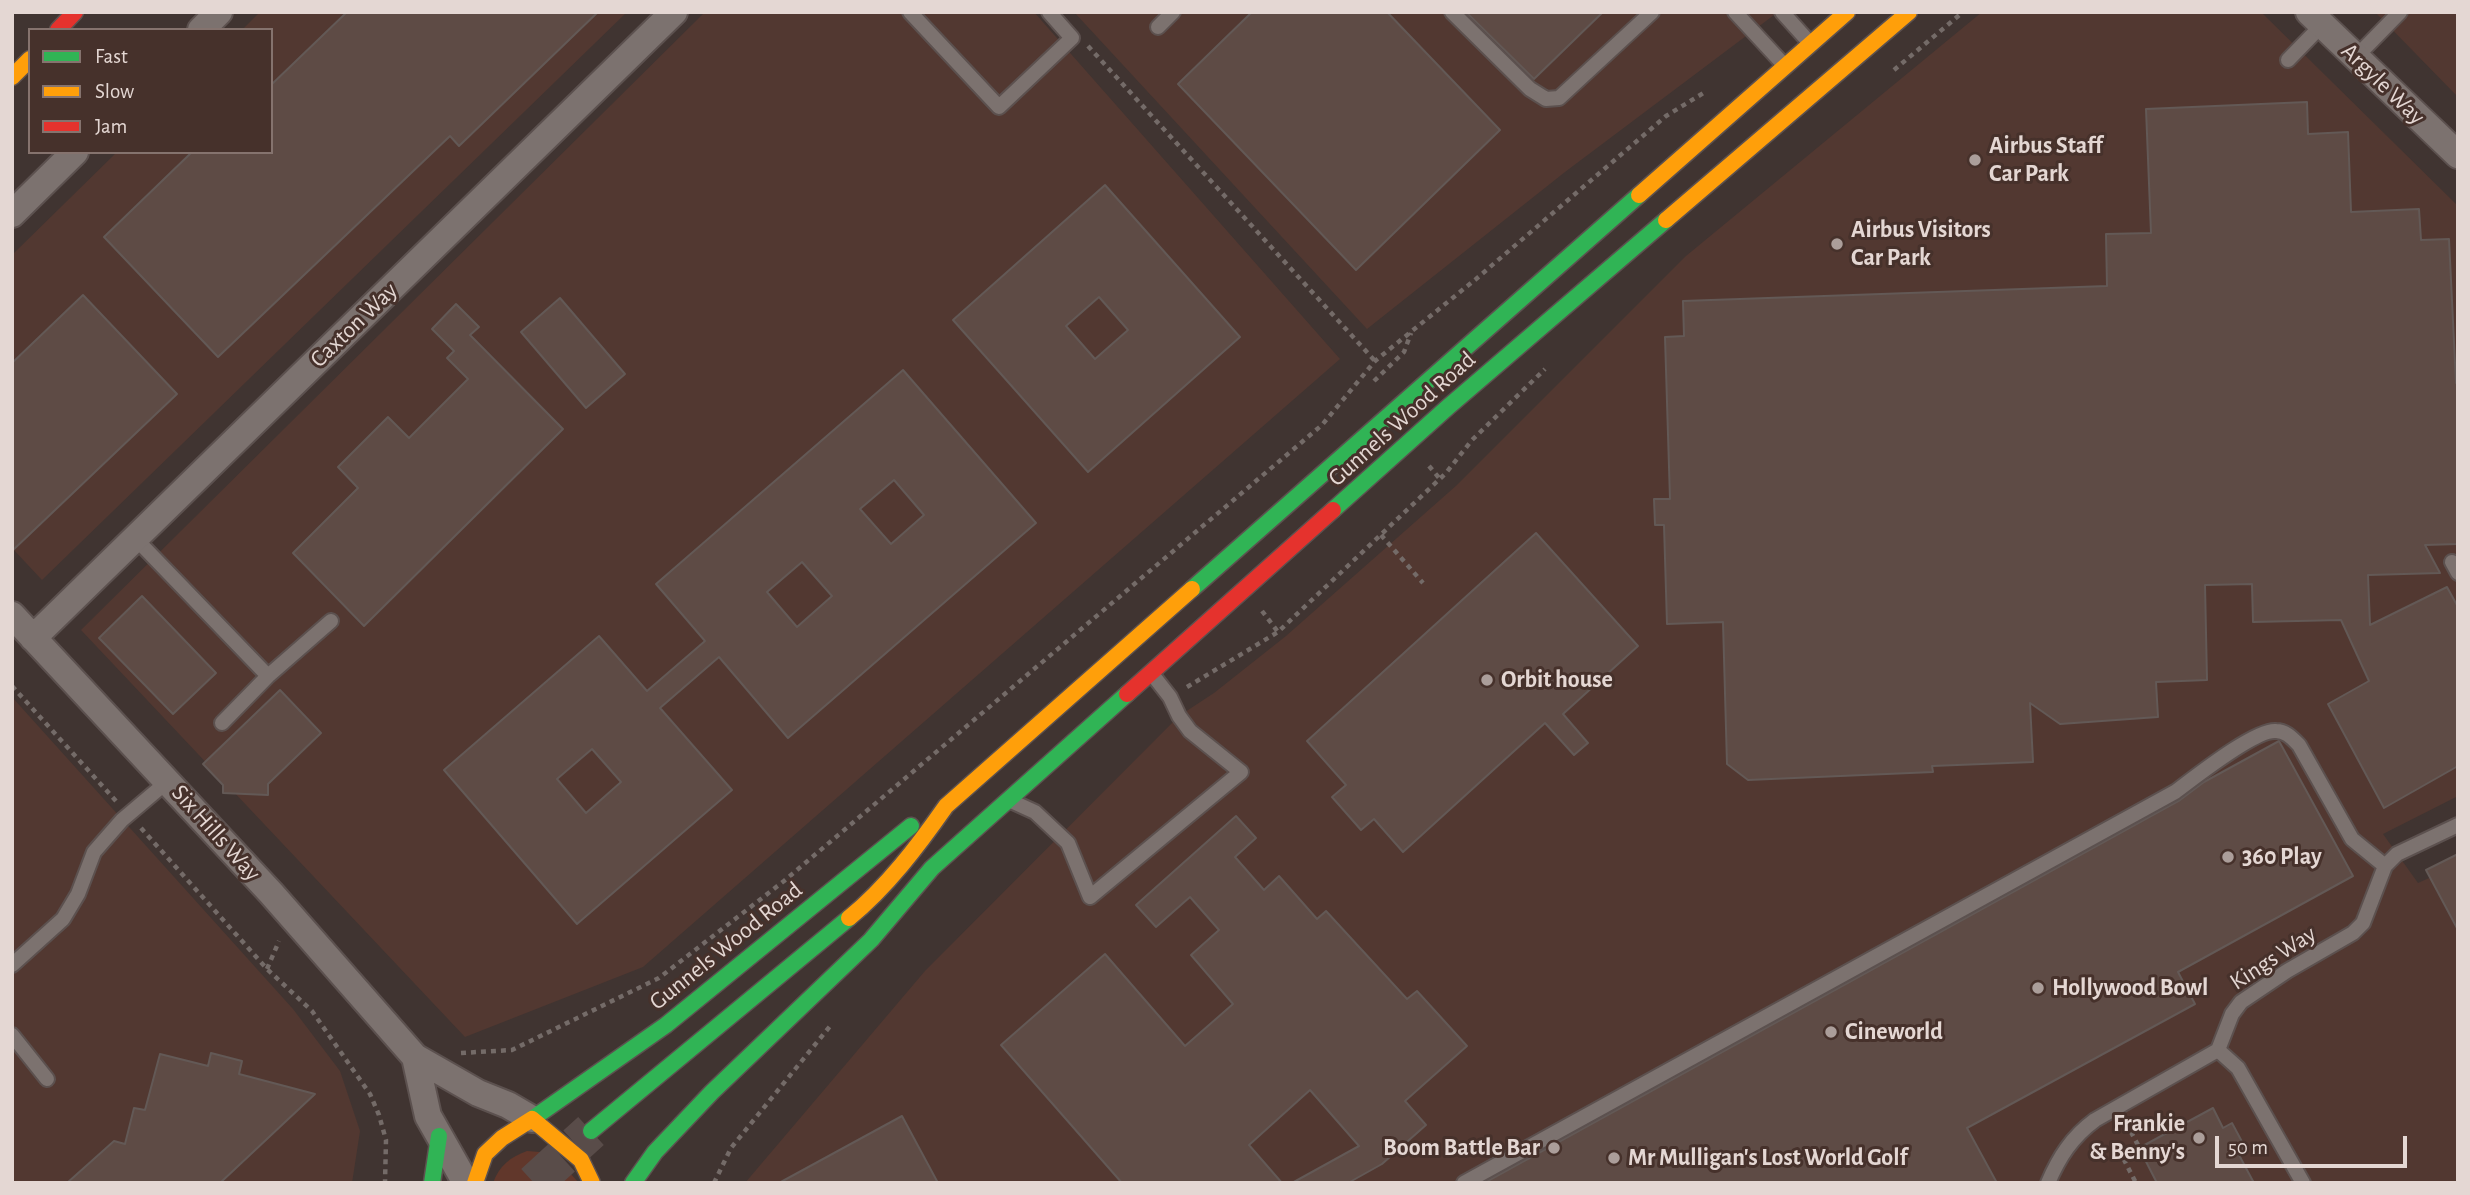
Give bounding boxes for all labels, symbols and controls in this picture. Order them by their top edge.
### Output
legend [28,28,273,154]
street label: Argyle Way [2335,37,2431,131]
text: Fast [95,46,128,67]
text: Slow [95,81,134,102]
text: Jam [95,116,127,137]
place label: Airbus Staff Car Park [1989,132,2103,188]
marker: Airbus Staff Car Park [1967,152,1983,168]
place label: Airbus Visitors Car Park [1851,216,1991,272]
marker: Airbus Visitors Car Park [1829,236,1845,252]
street label: Caxton Way [304,276,404,374]
street label: Gunnels Wood Road [1322,345,1482,493]
place label: Orbit house [1501,666,1613,694]
marker: Orbit house [1479,672,1495,688]
street label: Six Hills Way [165,779,267,887]
place label: 360 Play [2242,843,2322,871]
marker: 360 Play [2220,849,2236,865]
street label: Gunnels Wood Road [644,876,808,1016]
street label: Kings Way [2224,920,2322,996]
place label: Hollywood Bowl [2052,974,2208,1002]
marker: Hollywood Bowl [2030,980,2046,996]
place label: Cineworld [1845,1018,1943,1046]
marker: Cineworld [1823,1024,1839,1040]
place label: Frankie & Benny's [2090,1110,2185,1166]
scale bar [2218,1122,2410,1166]
marker: Frankie & Benny's [2191,1130,2207,1146]
place label: Boom Battle Bar [1383,1134,1540,1162]
text: 50 m [2228,1137,2268,1158]
marker: Boom Battle Bar [1546,1140,1562,1156]
place label: Mr Mulligan's Lost World Golf [1628,1144,1907,1172]
marker: Mr Mulligan's Lost World Golf [1606,1150,1622,1166]

